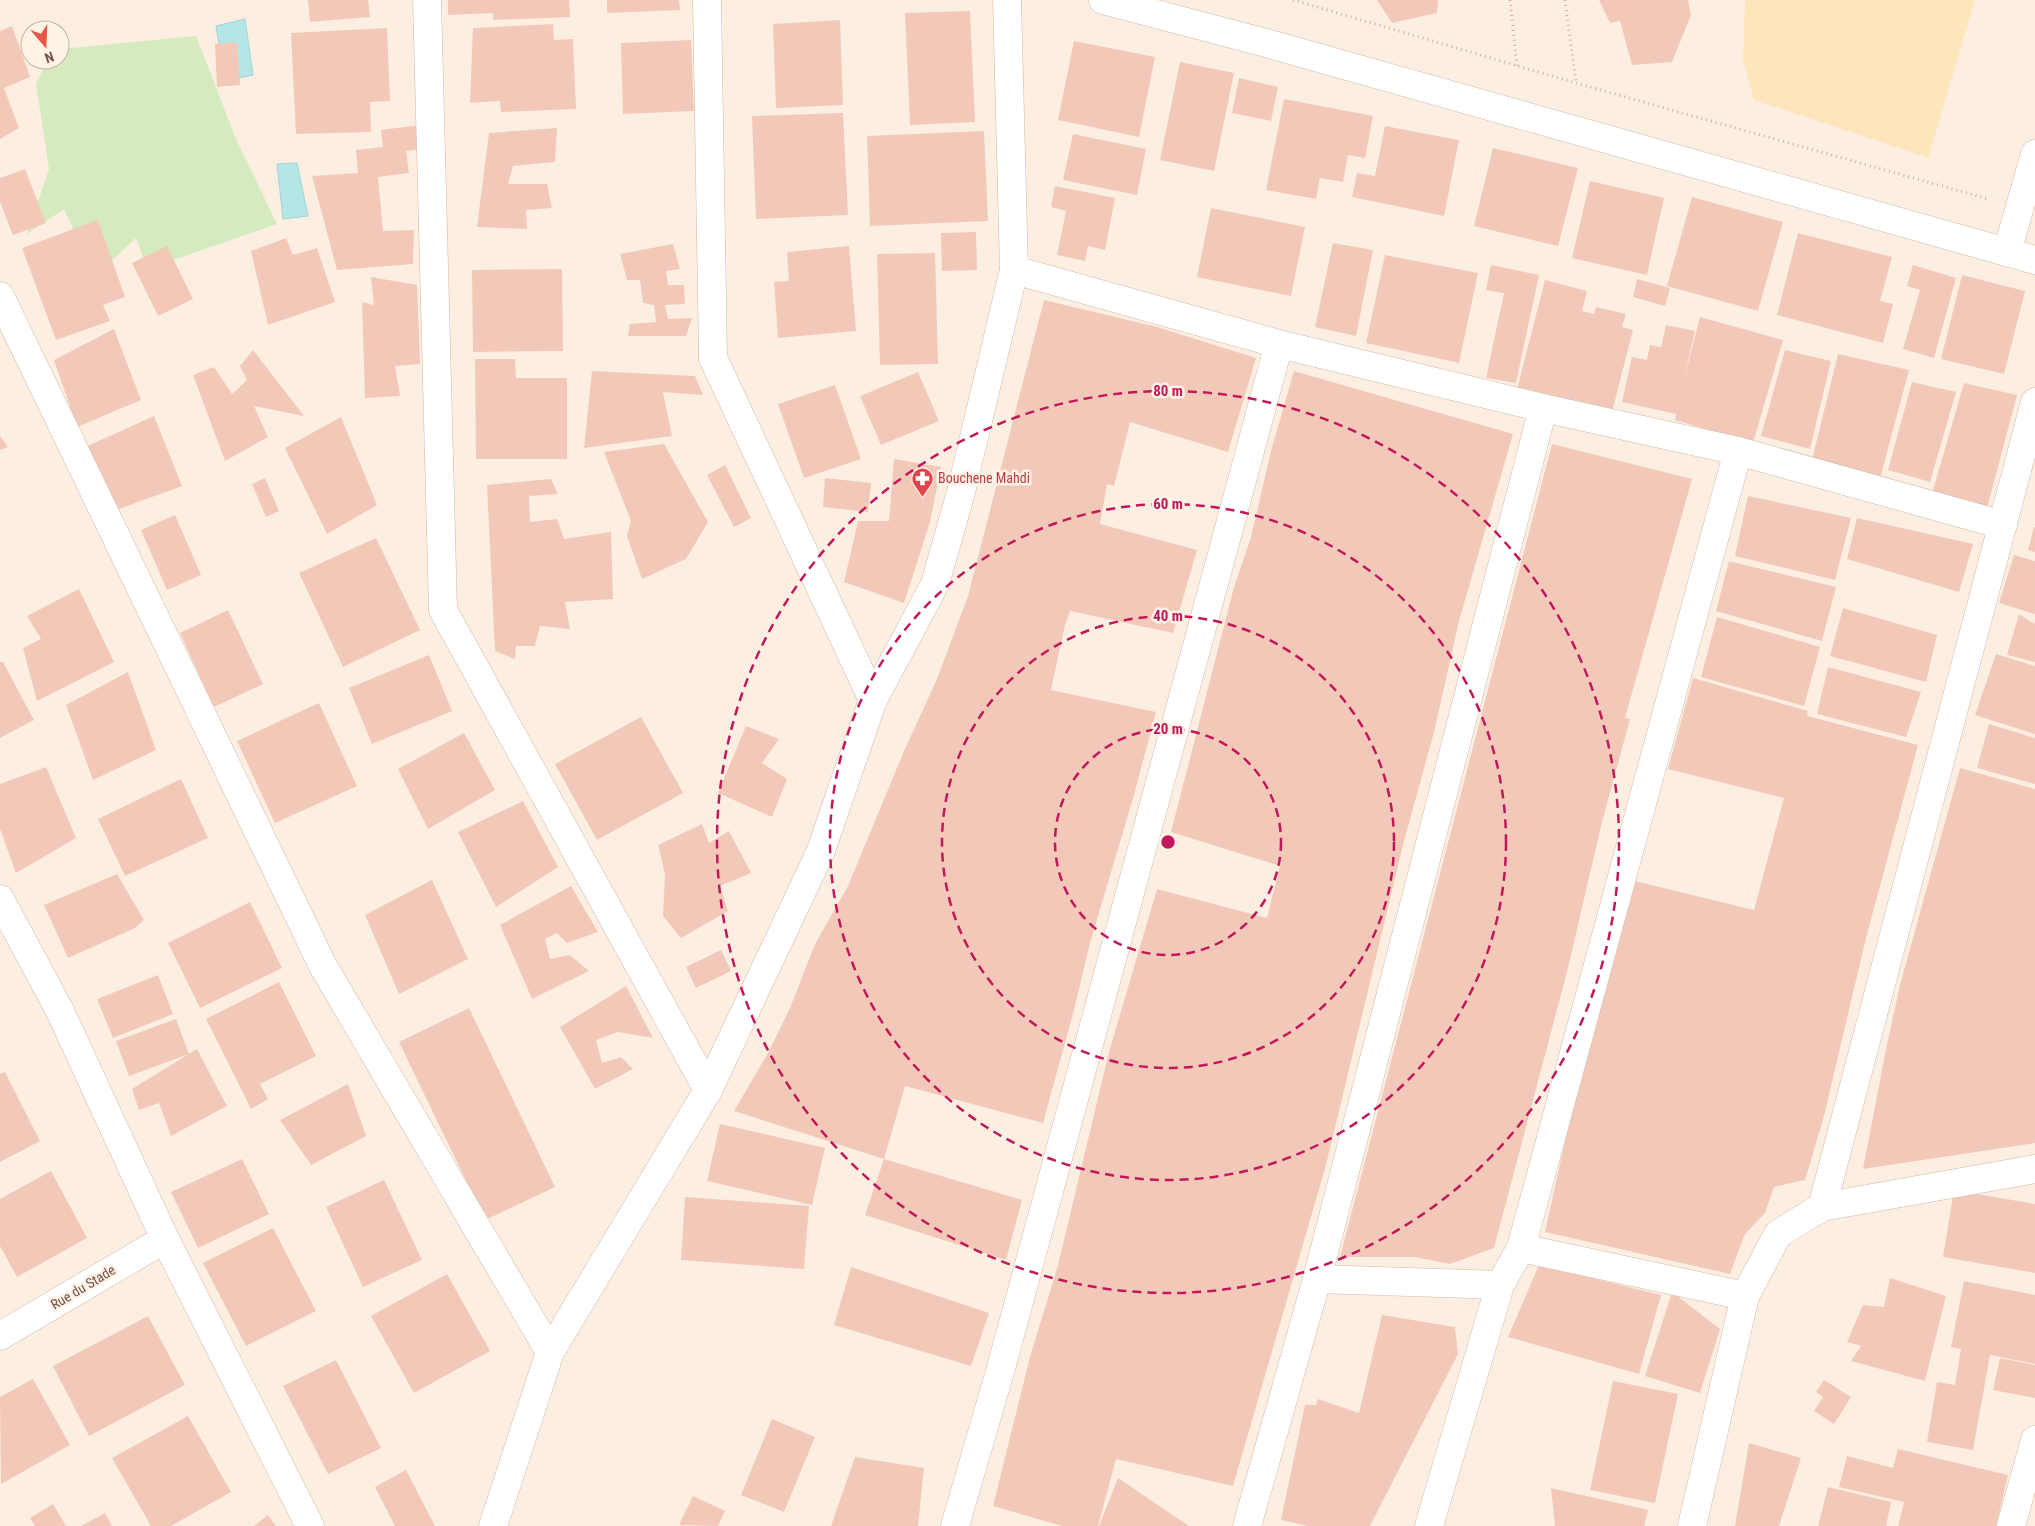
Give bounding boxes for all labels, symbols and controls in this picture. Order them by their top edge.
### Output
north arrow [20,20,70,70]
text: N [43,48,56,66]
text: 80 m [1153,382,1183,400]
pharmacy icon: Bouchene Mahdi [910,466,934,497]
place label: Bouchene Mahdi [938,470,1030,486]
text: 60 m [1153,495,1183,513]
text: 40 m [1153,607,1183,625]
text: 20 m [1153,720,1183,738]
centre of rings [1159,833,1177,851]
street label: Rue du Stade [48,1261,119,1313]

